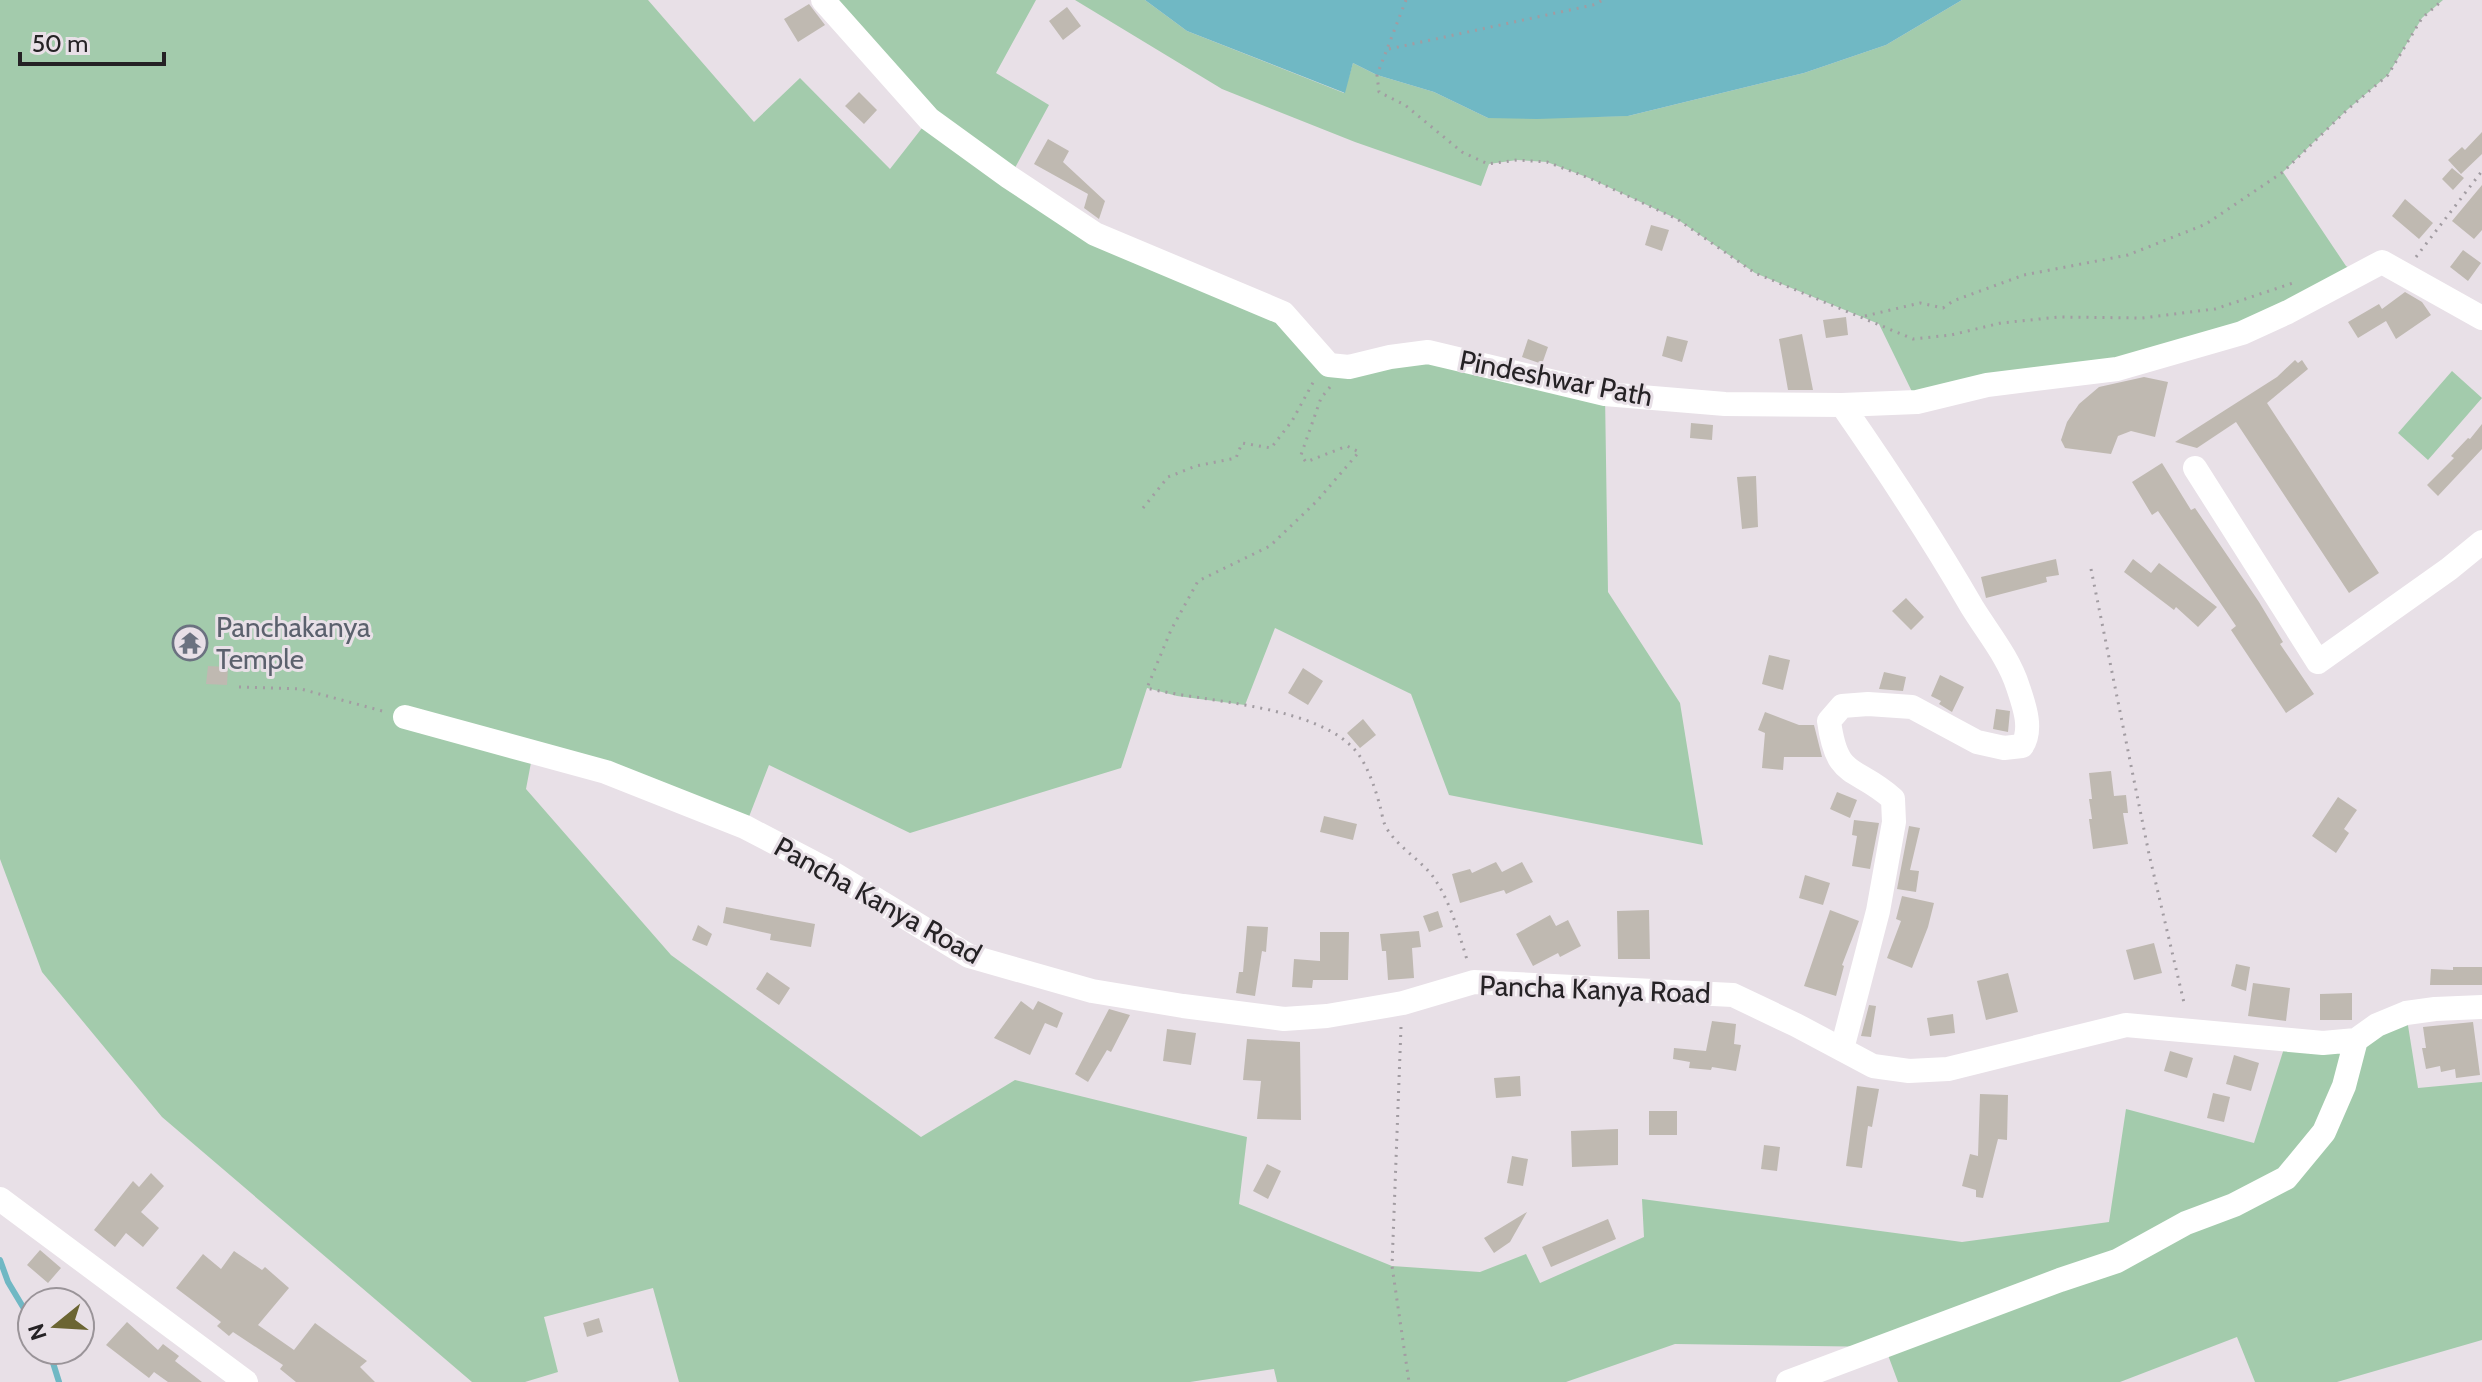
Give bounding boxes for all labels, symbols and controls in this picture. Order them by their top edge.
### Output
scale bar [20,16,164,66]
text: 50 m [32,29,88,58]
street label: Pindeshwar Path [1457,343,1655,413]
place label: Panchakanya Temple [216,610,371,676]
temple icon: Panchakanya Temple [171,624,209,662]
street label: Pancha Kanya Road [769,829,987,971]
street label: Pancha Kanya Road [1479,968,1711,1010]
north arrow [16,1286,96,1366]
text: N [22,1320,53,1344]

